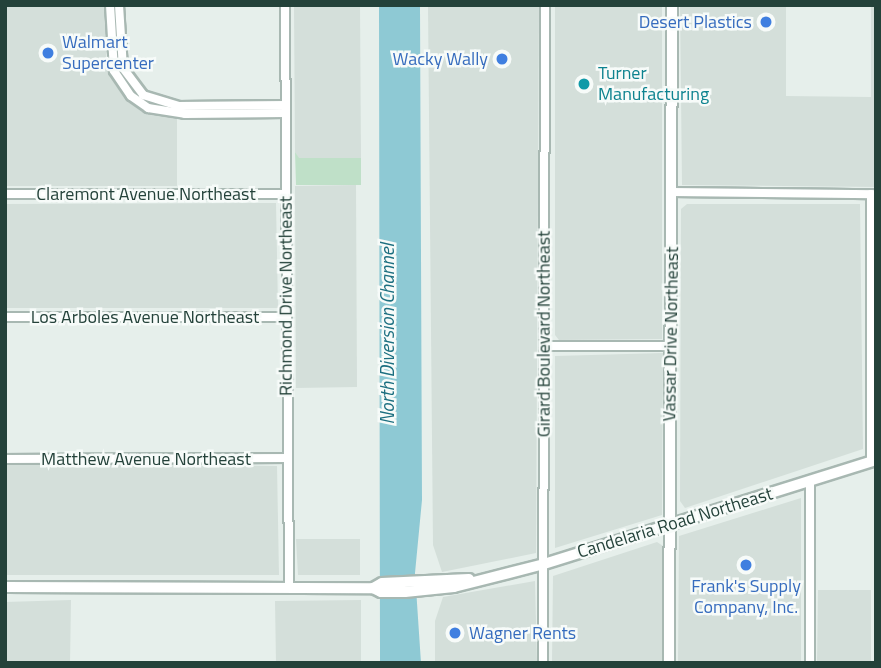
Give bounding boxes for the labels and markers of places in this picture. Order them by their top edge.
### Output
place label: Desert Plastics [639,11,752,33]
marker: Desert Plastics [758,14,774,30]
place label: Walmart Supercenter [62,32,154,74]
marker: Walmart Supercenter [40,45,56,61]
place label: Wacky Wally [392,48,488,70]
marker: Wacky Wally [494,51,510,67]
place label: Turner Manufacturing [598,63,709,106]
marker: Turner Manufacturing [576,76,592,92]
marker: Frank's Supply Company, Inc. [738,557,754,573]
place label: Frank's Supply Company, Inc. [691,576,801,618]
place label: Wagner Rents [469,622,576,644]
marker: Wagner Rents [447,625,463,641]

